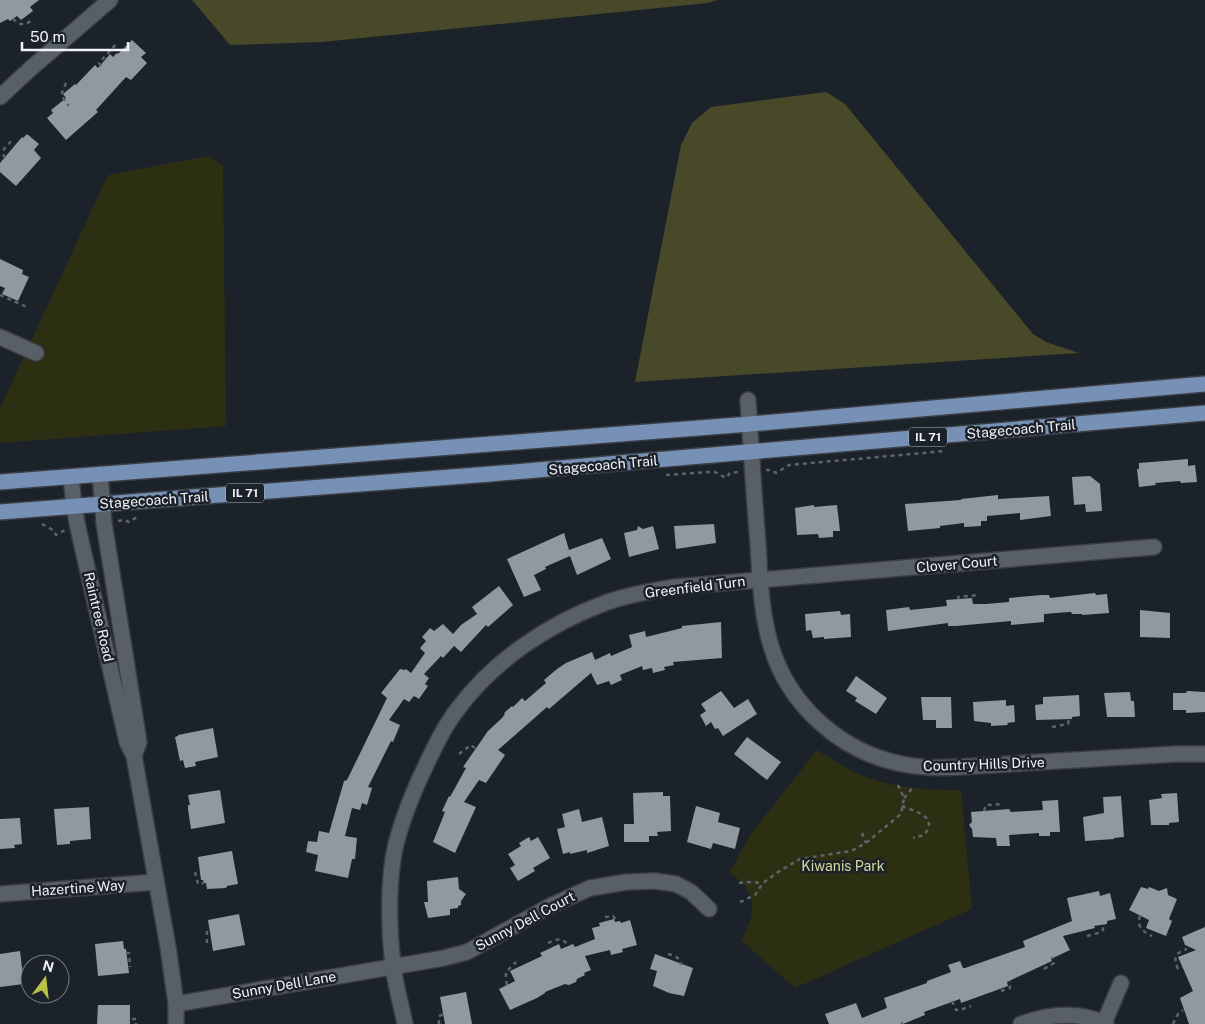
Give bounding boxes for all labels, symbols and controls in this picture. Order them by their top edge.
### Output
scale bar [22,20,129,52]
text: 50 m [30,28,65,45]
street label: Stagecoach Trail [966,416,1076,442]
road number: IL 71 [909,428,947,447]
street label: Stagecoach Trail [548,452,658,478]
road number: IL 71 [226,483,264,502]
street label: Stagecoach Trail [99,488,209,512]
street label: Clover Court [916,552,998,576]
street label: Raintree Road [81,571,117,663]
street label: Greenfield Turn [644,573,746,601]
street label: Country Hills Drive [923,754,1045,774]
park label: Kiwanis Park [801,858,885,874]
street label: Hazertine Way [31,877,126,899]
street label: Sunny Dell Court [473,888,577,954]
north arrow [20,954,70,1004]
text: N [41,957,56,976]
street label: Sunny Dell Lane [231,968,337,1002]

